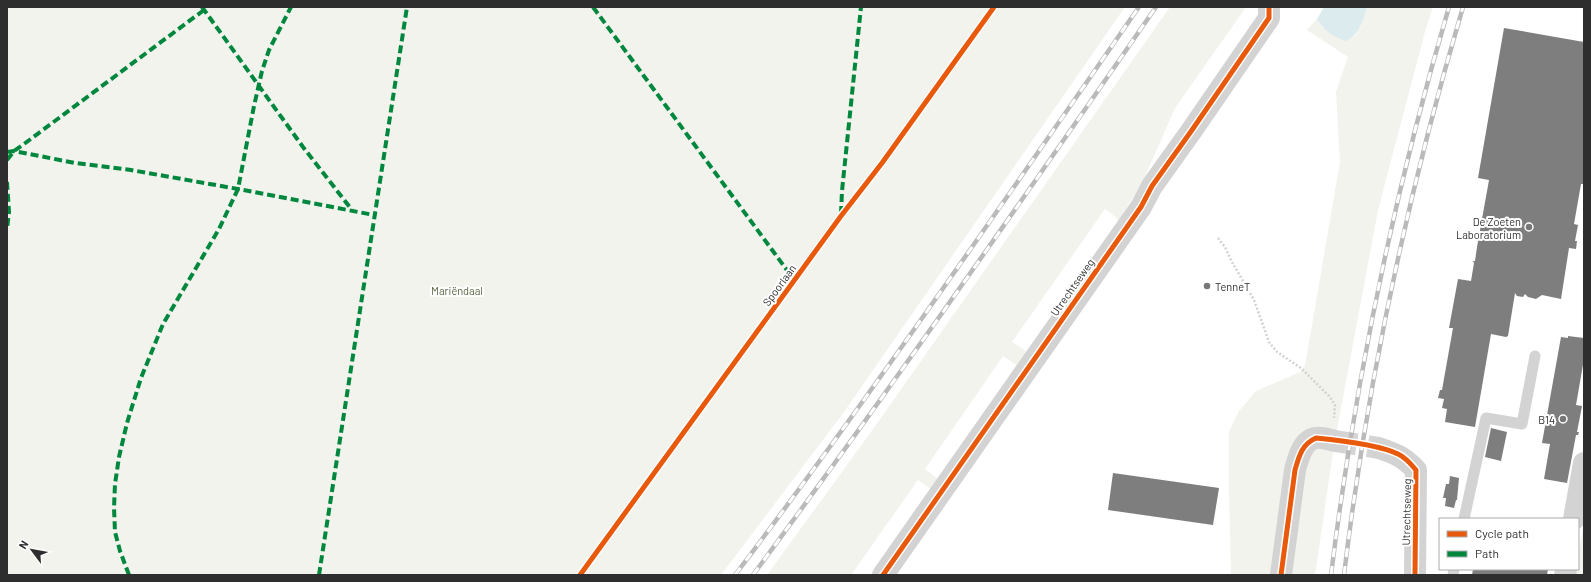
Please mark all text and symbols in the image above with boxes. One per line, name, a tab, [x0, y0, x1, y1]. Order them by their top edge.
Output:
place label: De Zoeten Laboratorium	[1456, 215, 1521, 241]
marker: De Zoeten Laboratorium	[1524, 222, 1534, 232]
street label: Utrechtseweg	[1047, 256, 1097, 318]
street label: Spoorlaan	[760, 262, 798, 308]
place label: TenneT	[1215, 280, 1250, 293]
marker: TenneT	[1202, 281, 1212, 291]
park label: Mariëndaal	[431, 284, 483, 297]
place label: B14	[1538, 413, 1555, 426]
marker: B14	[1558, 414, 1568, 424]
street label: Utrechtseweg	[1399, 478, 1413, 546]
legend	[1439, 518, 1579, 570]
text: Cycle path	[1475, 526, 1529, 540]
north arrow	[12, 530, 52, 570]
text: N	[16, 538, 31, 551]
text: Path	[1475, 546, 1499, 560]

